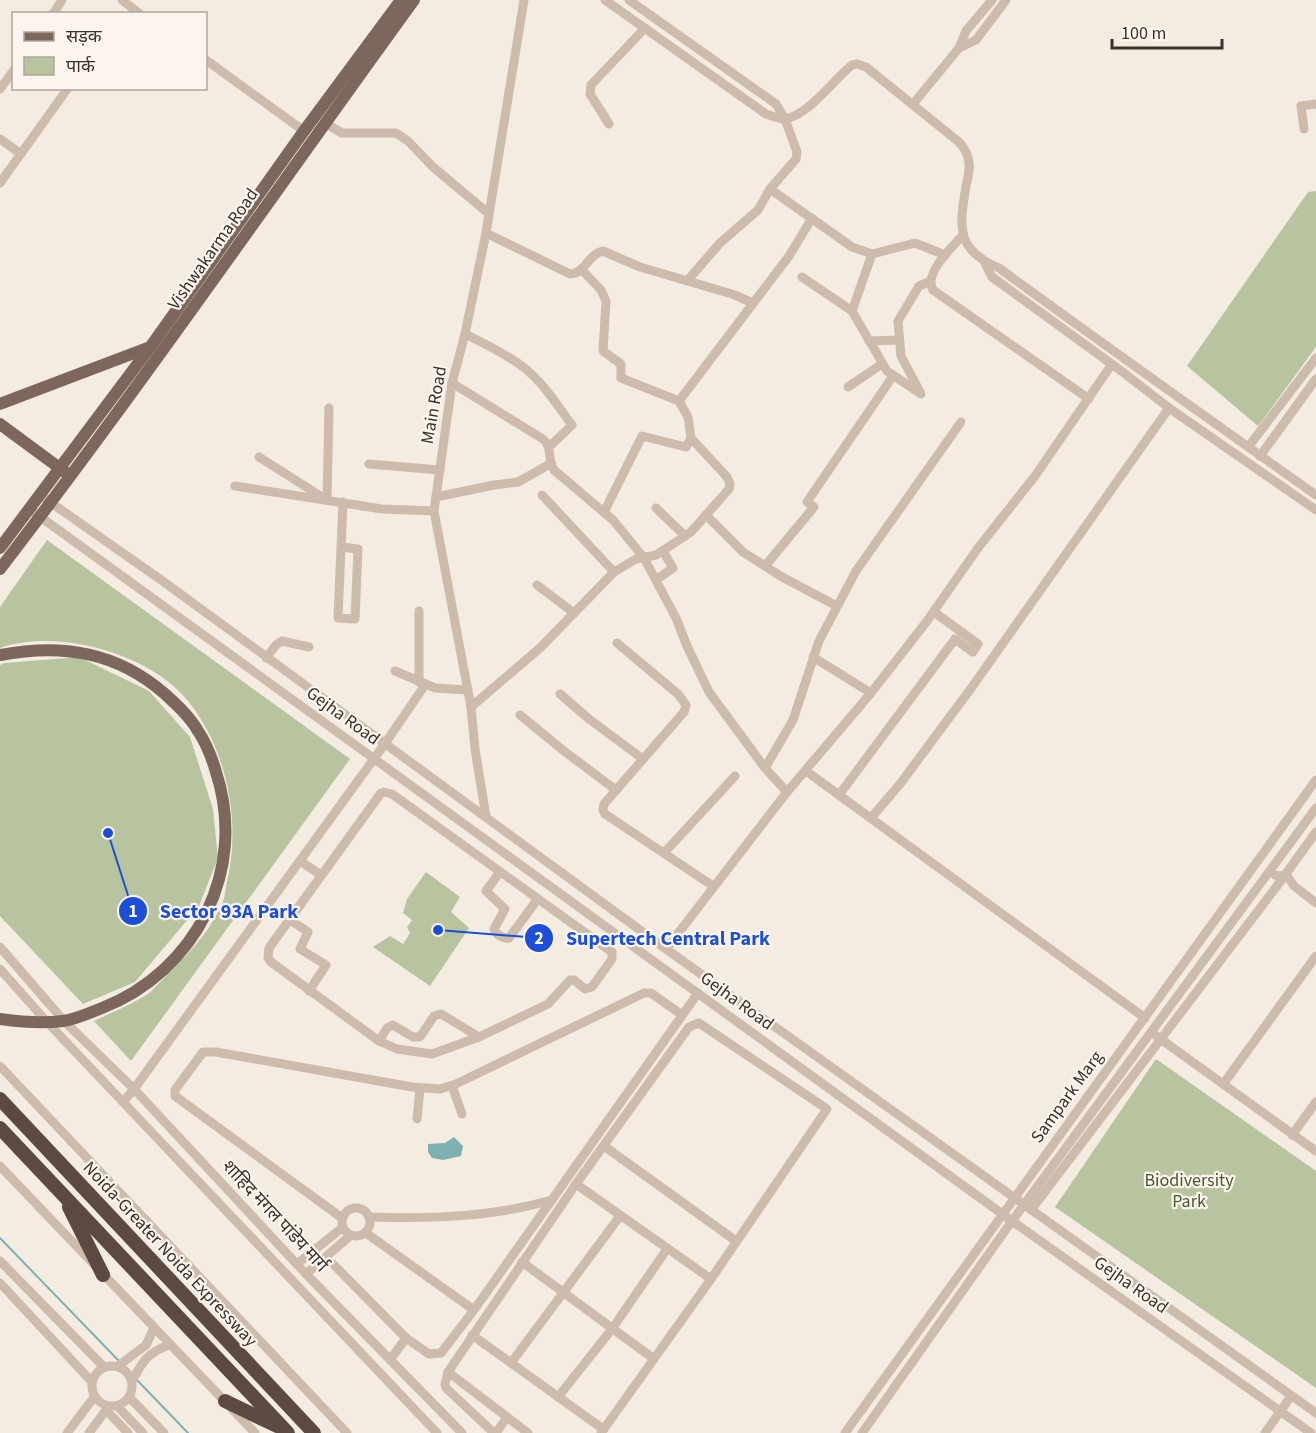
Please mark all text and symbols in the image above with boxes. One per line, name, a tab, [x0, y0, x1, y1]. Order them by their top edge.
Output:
legend	[12, 12, 207, 90]
scale bar	[1112, 12, 1222, 50]
text: 100 m	[1121, 21, 1166, 46]
text: सड़क	[66, 24, 103, 49]
text: पार्क	[66, 54, 96, 79]
street label: Vishwakarma Road	[162, 183, 264, 315]
street label: Main Road	[415, 364, 453, 446]
street label: Gejha Road	[301, 681, 385, 751]
callout: Sector 93A Park	[118, 892, 310, 930]
text: Sector 93A Park	[160, 898, 298, 926]
text: 1	[128, 899, 138, 924]
callout: Supertech Central Park	[524, 919, 782, 957]
text: Supertech Central Park	[566, 925, 770, 953]
text: 2	[534, 926, 544, 951]
street label: Gejha Road	[695, 966, 779, 1036]
street label: Sampark Marg	[1025, 1046, 1109, 1148]
street label: शाहिद मंगल पांडेय मार्ग	[216, 1154, 334, 1278]
street label: Noida-Greater Noida Expressway	[77, 1156, 263, 1353]
park label: Biodiversity Park	[1144, 1168, 1234, 1214]
street label: Gejha Road	[1089, 1250, 1173, 1320]

